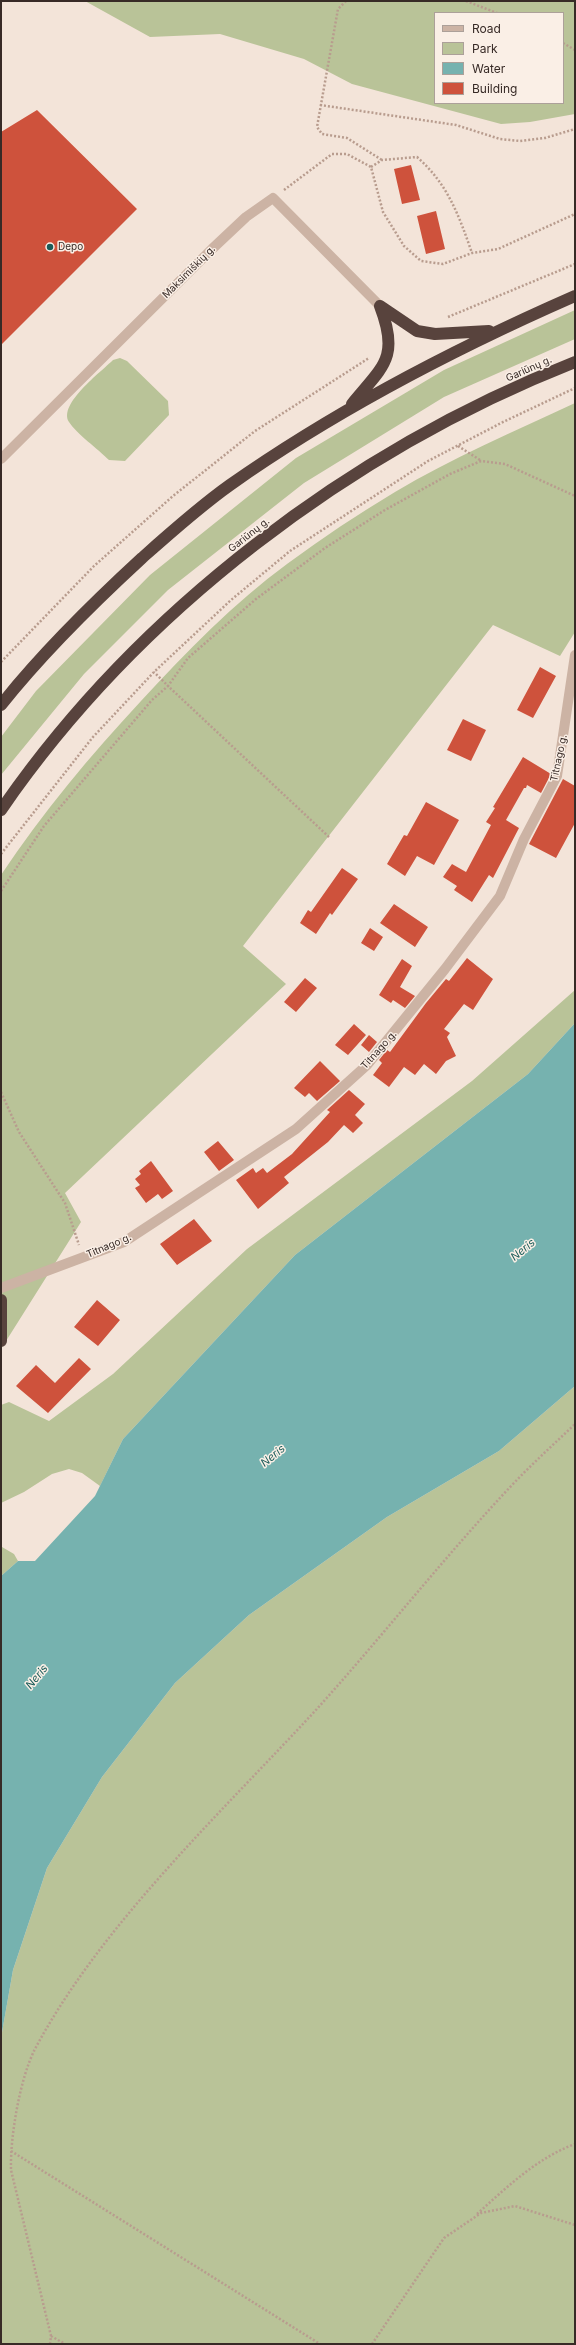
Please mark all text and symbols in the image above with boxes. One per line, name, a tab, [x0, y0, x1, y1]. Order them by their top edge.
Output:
legend	[434, 12, 564, 104]
text: Road	[472, 21, 501, 36]
text: Park	[472, 41, 498, 56]
text: Water	[472, 61, 505, 76]
text: Building	[472, 81, 517, 96]
place label: Depo	[58, 241, 83, 253]
marker: Depo	[45, 242, 55, 252]
street label: Maksimiškių g.	[160, 243, 218, 301]
street label: Gariūnų g.	[504, 354, 554, 384]
street label: Gariūnų g.	[226, 515, 272, 555]
street label: Titnago g.	[548, 733, 570, 783]
street label: Titnago g.	[359, 1028, 399, 1072]
street label: Titnago g.	[85, 1231, 133, 1261]
water label: Neris	[508, 1236, 538, 1264]
water label: Neris	[258, 1442, 288, 1470]
water label: Neris	[23, 1662, 51, 1692]

